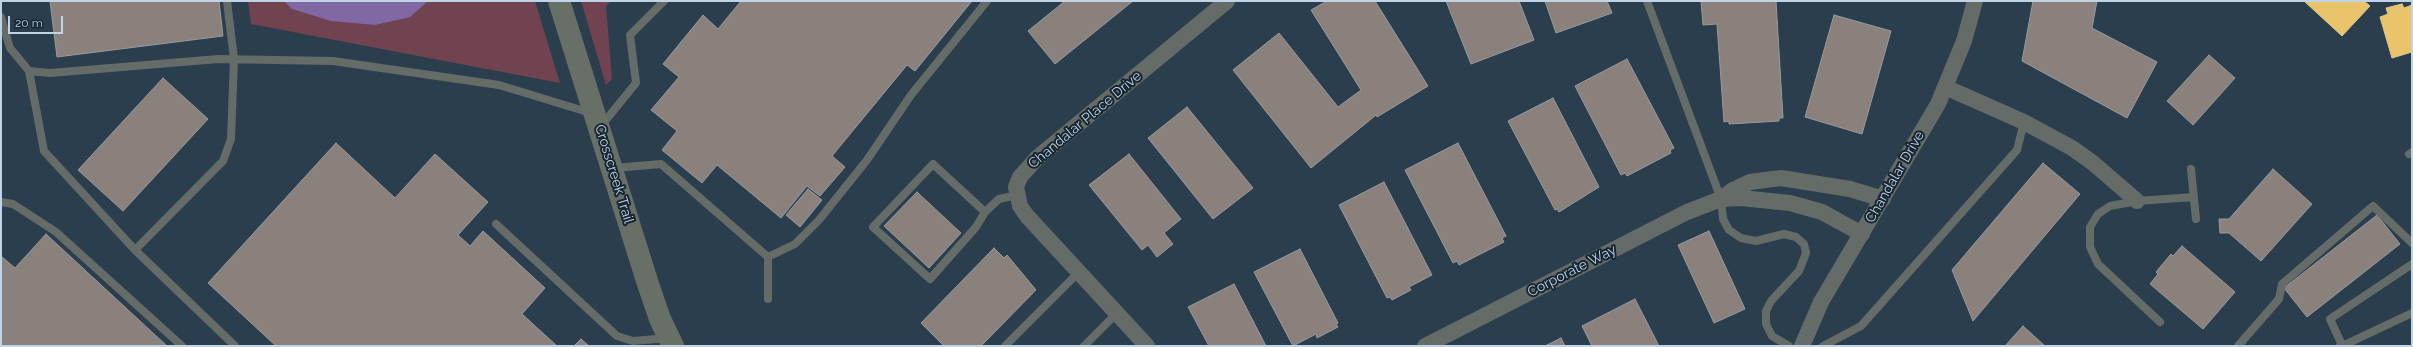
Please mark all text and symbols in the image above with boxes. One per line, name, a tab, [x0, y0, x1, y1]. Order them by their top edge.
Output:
scale bar	[10, 8, 65, 34]
text: 20 m	[15, 16, 43, 30]
street label: Chandalar Place Drive	[1025, 68, 1145, 172]
street label: Crosscreek Trail	[591, 122, 637, 226]
street label: Chandalar Drive	[1862, 128, 1928, 226]
street label: Corporate Way	[1525, 241, 1619, 301]

